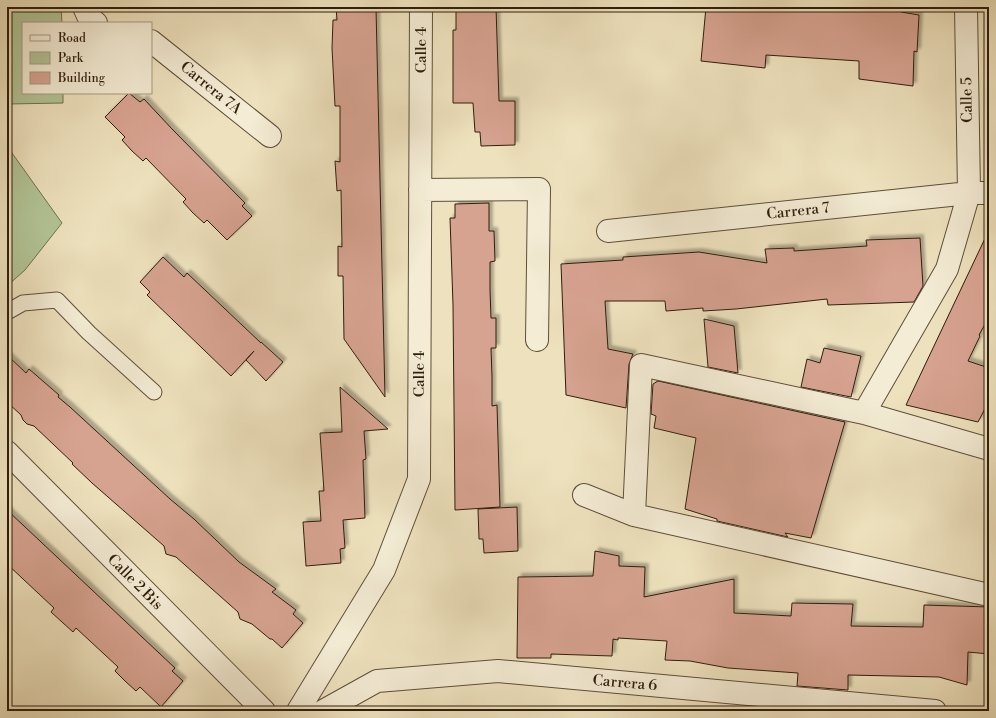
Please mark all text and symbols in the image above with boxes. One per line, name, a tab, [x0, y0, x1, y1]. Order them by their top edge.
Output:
legend	[22, 22, 152, 94]
street label: Calle 4	[412, 27, 431, 73]
text: Road	[58, 31, 86, 46]
text: Park	[58, 51, 84, 66]
street label: Carrera 7A	[176, 57, 246, 119]
text: Building	[57, 71, 106, 86]
street label: Calle 5	[957, 77, 977, 123]
street label: Carrera 7	[766, 198, 831, 224]
street label: Calle 4	[410, 351, 429, 397]
street label: Calle 2 Bis	[103, 550, 167, 614]
street label: Carrera 6	[592, 671, 658, 695]

